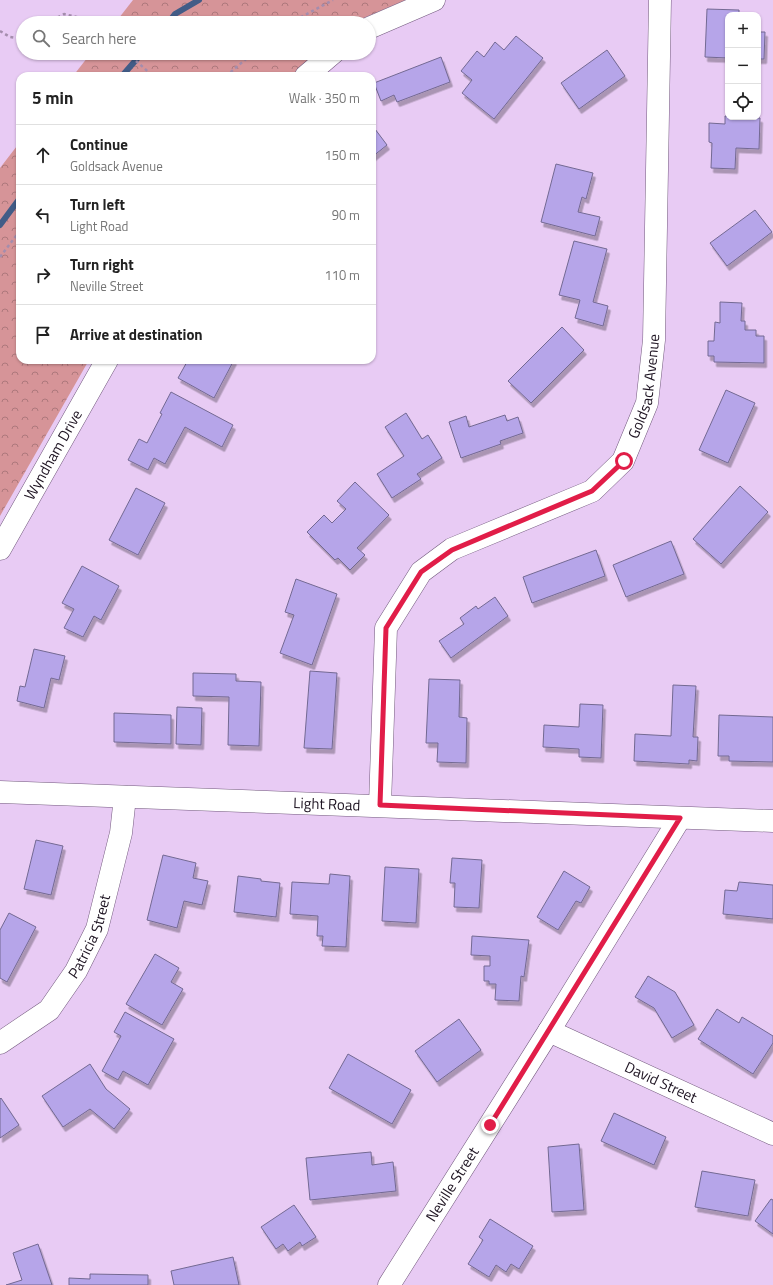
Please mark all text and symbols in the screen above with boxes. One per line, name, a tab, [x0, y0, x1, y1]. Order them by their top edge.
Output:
map controls	[725, 12, 761, 120]
button: +	[725, 12, 761, 48]
search box	[16, 16, 376, 60]
icon: search	[30, 27, 52, 49]
text: Search here	[62, 27, 136, 50]
button: −	[725, 48, 761, 84]
button: locate	[725, 84, 761, 120]
text: 5 min	[32, 85, 73, 111]
text: Walk · 350 m	[289, 88, 360, 108]
text: Continue	[70, 133, 128, 156]
icon: ahead	[32, 144, 54, 166]
text: 150 m	[324, 145, 360, 165]
text: Goldsack Avenue	[70, 156, 163, 176]
text: Turn left	[70, 193, 125, 216]
icon: left	[32, 204, 54, 226]
text: 90 m	[332, 205, 360, 225]
text: Light Road	[70, 216, 128, 236]
text: Turn right	[70, 253, 134, 276]
icon: right	[32, 264, 54, 286]
text: 110 m	[324, 265, 360, 285]
text: Neville Street	[70, 276, 143, 296]
text: Arrive at destination	[70, 323, 203, 346]
icon: arrive	[32, 324, 54, 346]
street label: Goldsack Avenue	[621, 334, 665, 442]
street label: Wyndham Drive	[18, 405, 88, 504]
route start	[615, 452, 633, 470]
street label: Light Road	[293, 791, 361, 817]
street label: Patricia Street	[62, 891, 116, 983]
street label: David Street	[621, 1055, 702, 1109]
route end	[481, 1116, 499, 1134]
street label: Neville Street	[420, 1142, 485, 1226]

